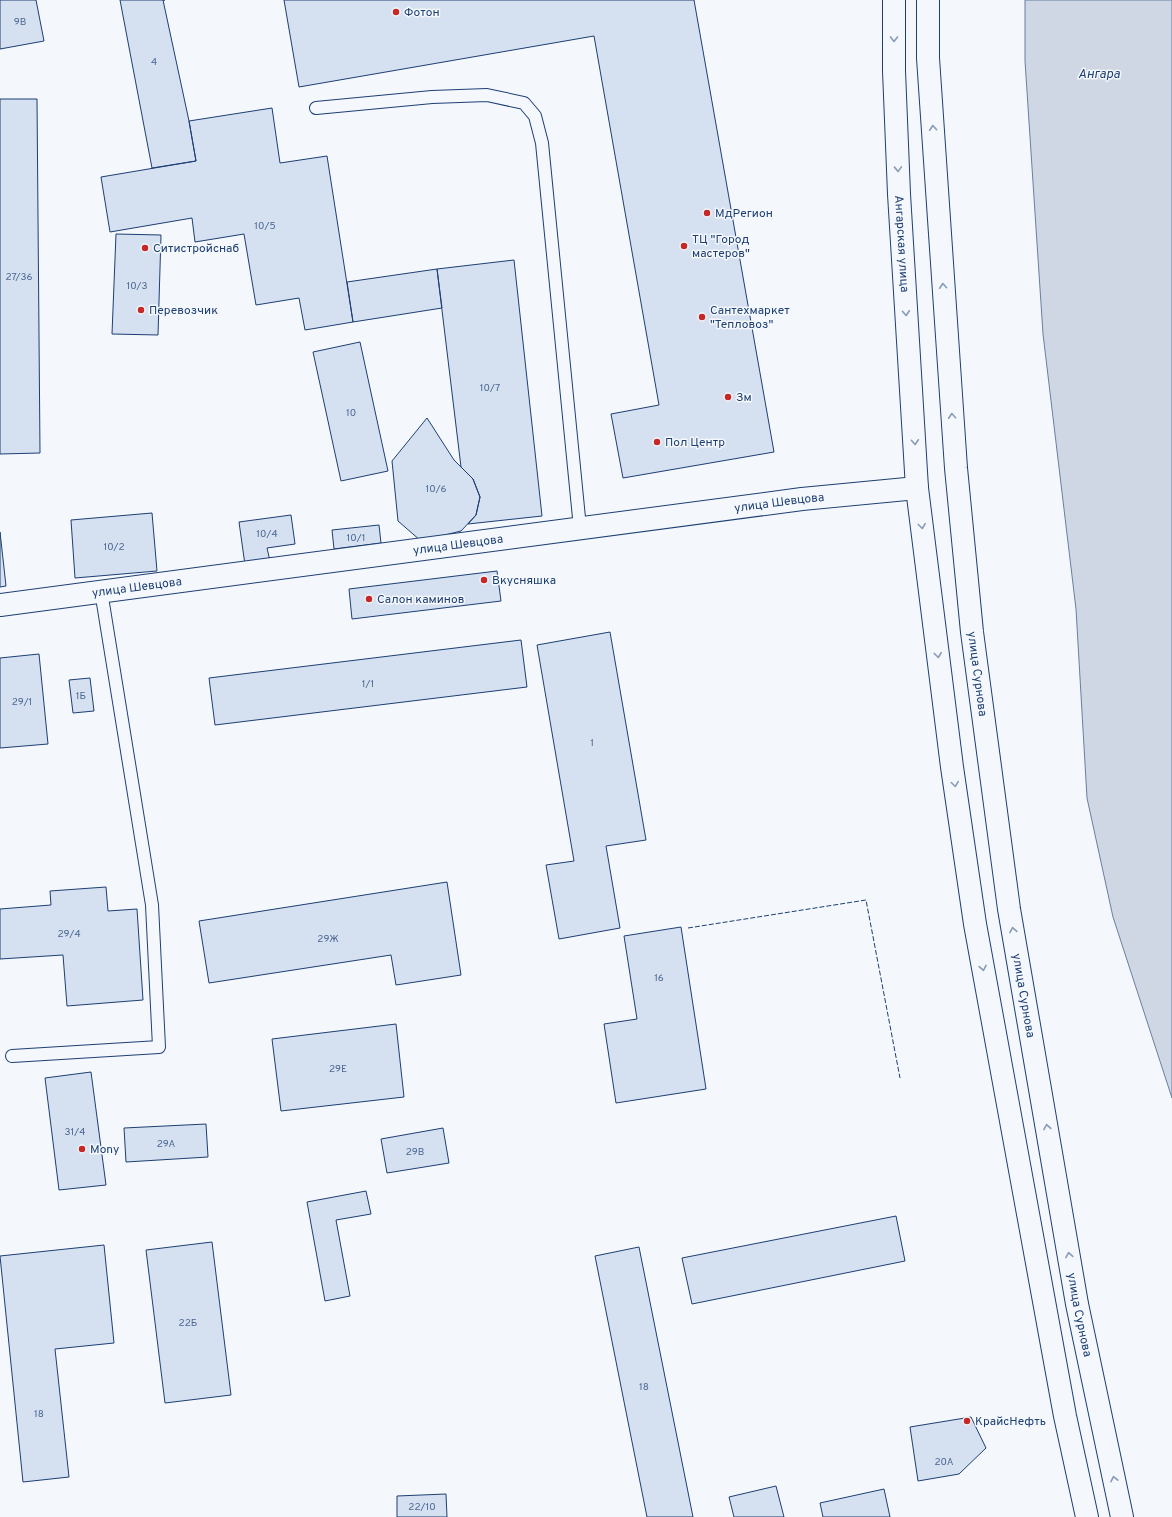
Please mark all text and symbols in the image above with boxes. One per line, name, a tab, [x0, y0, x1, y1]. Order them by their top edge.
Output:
place label: Фотон	[404, 5, 440, 21]
marker: Фотон	[391, 7, 401, 17]
house number: 9В	[14, 16, 26, 29]
one-way arrow	[890, 36, 898, 42]
house number: 4	[151, 56, 157, 69]
water label: Ангара	[1078, 67, 1120, 83]
one-way arrow	[929, 125, 937, 131]
one-way arrow	[893, 166, 902, 172]
street label: Ангарская улица	[890, 195, 912, 293]
place label: МдРегион	[715, 206, 773, 222]
marker: МдРегион	[702, 208, 712, 218]
house number: 10/5	[254, 220, 276, 233]
place label: ТЦ "Город мастеров"	[692, 232, 750, 262]
place label: Ситистройснаб	[153, 241, 240, 257]
marker: ТЦ "Город мастеров"	[679, 241, 689, 251]
marker: Ситистройснаб	[140, 243, 150, 253]
house number: 27/36	[5, 271, 33, 284]
house number: 10/3	[126, 280, 148, 293]
one-way arrow	[939, 283, 948, 289]
place label: Перевозчик	[149, 303, 218, 319]
place label: Сантехмаркет "Тепловоз"	[710, 303, 790, 333]
marker: Перевозчик	[136, 305, 146, 315]
one-way arrow	[902, 310, 911, 316]
marker: Сантехмаркет "Тепловоз"	[697, 312, 707, 322]
house number: 10/7	[480, 382, 500, 395]
place label: Зм	[736, 390, 752, 406]
marker: Зм	[723, 392, 733, 402]
house number: 10	[346, 407, 356, 420]
one-way arrow	[948, 413, 957, 419]
place label: Пол Центр	[665, 435, 725, 451]
marker: Пол Центр	[652, 437, 662, 447]
one-way arrow	[910, 439, 919, 445]
house number: 10/6	[425, 483, 447, 496]
street label: улица Шевцова	[733, 490, 825, 517]
one-way arrow	[917, 523, 926, 529]
house number: 10/4	[256, 528, 278, 541]
house number: 10/1	[347, 532, 365, 545]
street label: улица Шевцова	[412, 532, 504, 559]
house number: 10/2	[103, 541, 125, 554]
place label: Вкусняшка	[492, 573, 556, 589]
street label: улица Шевцова	[91, 574, 183, 602]
marker: Вкусняшка	[479, 575, 489, 585]
place label: Салон каминов	[377, 592, 464, 608]
marker: Салон каминов	[364, 594, 374, 604]
street label: улица Сурнова	[963, 631, 990, 717]
one-way arrow	[933, 652, 942, 658]
house number: 1/1	[362, 678, 374, 691]
house number: 1Б	[76, 690, 86, 703]
house number: 29/1	[12, 696, 32, 709]
house number: 1	[590, 737, 594, 750]
one-way arrow	[950, 781, 959, 787]
one-way arrow	[1009, 927, 1018, 933]
house number: 29/4	[57, 928, 81, 941]
house number: 29Ж	[317, 933, 339, 946]
street label: улица Сурнова	[1008, 952, 1038, 1039]
one-way arrow	[978, 965, 987, 971]
house number: 16	[654, 972, 664, 985]
house number: 29Е	[329, 1063, 347, 1076]
one-way arrow	[1043, 1124, 1052, 1130]
house number: 31/4	[65, 1126, 85, 1139]
house number: 29А	[157, 1138, 175, 1151]
place label: Mony	[90, 1142, 119, 1158]
marker: Mony	[77, 1144, 87, 1154]
house number: 29В	[406, 1146, 424, 1159]
one-way arrow	[1065, 1252, 1074, 1258]
street label: улица Сурнова	[1063, 1272, 1095, 1358]
house number: 22Б	[179, 1317, 197, 1330]
house number: 18	[639, 1381, 649, 1394]
house number: 18	[34, 1408, 44, 1421]
place label: КрайсНефть	[975, 1414, 1046, 1430]
marker: КрайсНефть	[962, 1416, 972, 1426]
house number: 20А	[934, 1456, 954, 1469]
one-way arrow	[1110, 1476, 1118, 1482]
house number: 22/10	[408, 1501, 436, 1514]

